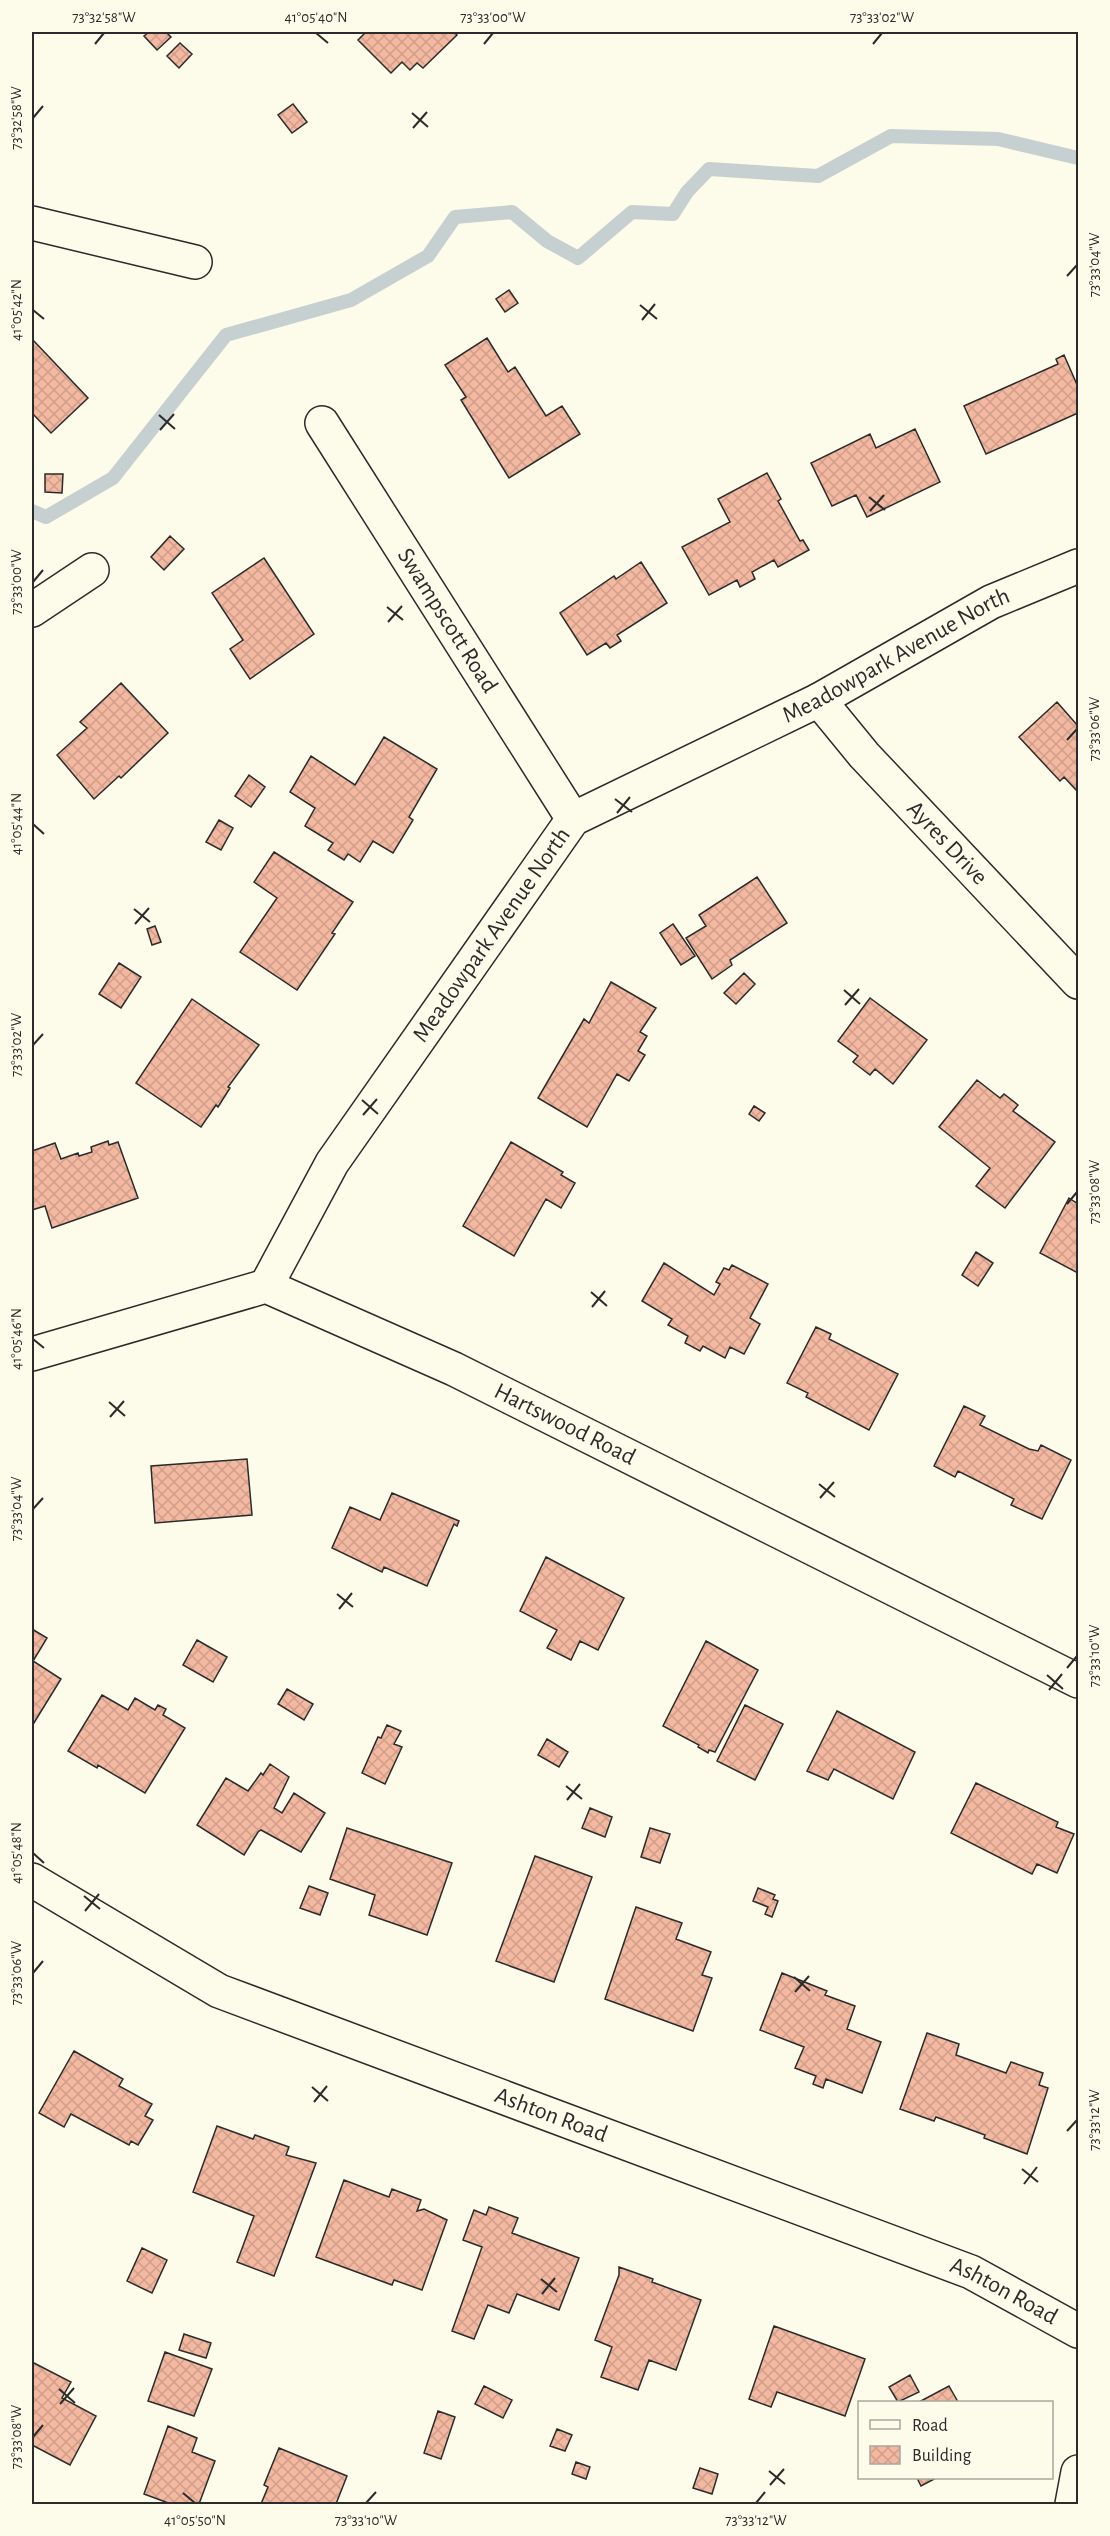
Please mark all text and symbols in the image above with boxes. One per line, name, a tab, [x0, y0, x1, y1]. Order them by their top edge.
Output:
text: 73°32'58"W	[72, 10, 136, 25]
text: 41°05'40"N	[284, 10, 348, 25]
text: 73°33'00"W	[460, 10, 526, 25]
text: 73°33'02"W	[850, 10, 915, 25]
text: 73°32'58"W	[9, 86, 24, 150]
text: 73°33'04"W	[1087, 232, 1102, 297]
text: 41°05'42"N	[9, 279, 24, 341]
street label: Swampscott Road	[393, 544, 502, 697]
text: 73°33'00"W	[9, 549, 24, 615]
street label: Meadowpark Avenue North	[779, 584, 1013, 728]
text: 73°33'06"W	[1087, 696, 1102, 761]
text: 41°05'44"N	[9, 793, 24, 855]
street label: Ayres Drive	[902, 796, 992, 890]
street label: Meadowpark Avenue North	[409, 823, 575, 1047]
text: 73°33'02"W	[9, 1012, 24, 1077]
text: 73°33'08"W	[1087, 1159, 1102, 1224]
text: 41°05'46"N	[9, 1308, 24, 1370]
street label: Hartswood Road	[490, 1379, 639, 1470]
text: 73°33'04"W	[9, 1476, 24, 1541]
text: 73°33'10"W	[1087, 1624, 1102, 1687]
text: 41°05'48"N	[9, 1822, 24, 1884]
text: 73°33'06"W	[9, 1940, 24, 2005]
street label: Ashton Road	[492, 2083, 611, 2147]
text: 73°33'12"W	[1087, 2089, 1102, 2151]
street label: Ashton Road	[947, 2253, 1062, 2329]
legend	[858, 2401, 1053, 2479]
text: 73°33'08"W	[9, 2404, 24, 2469]
text: Road	[912, 2417, 948, 2435]
text: Building	[912, 2447, 972, 2465]
text: 41°05'50"N	[164, 2513, 226, 2528]
text: 73°33'10"W	[335, 2513, 398, 2528]
text: 73°33'12"W	[725, 2513, 787, 2528]

